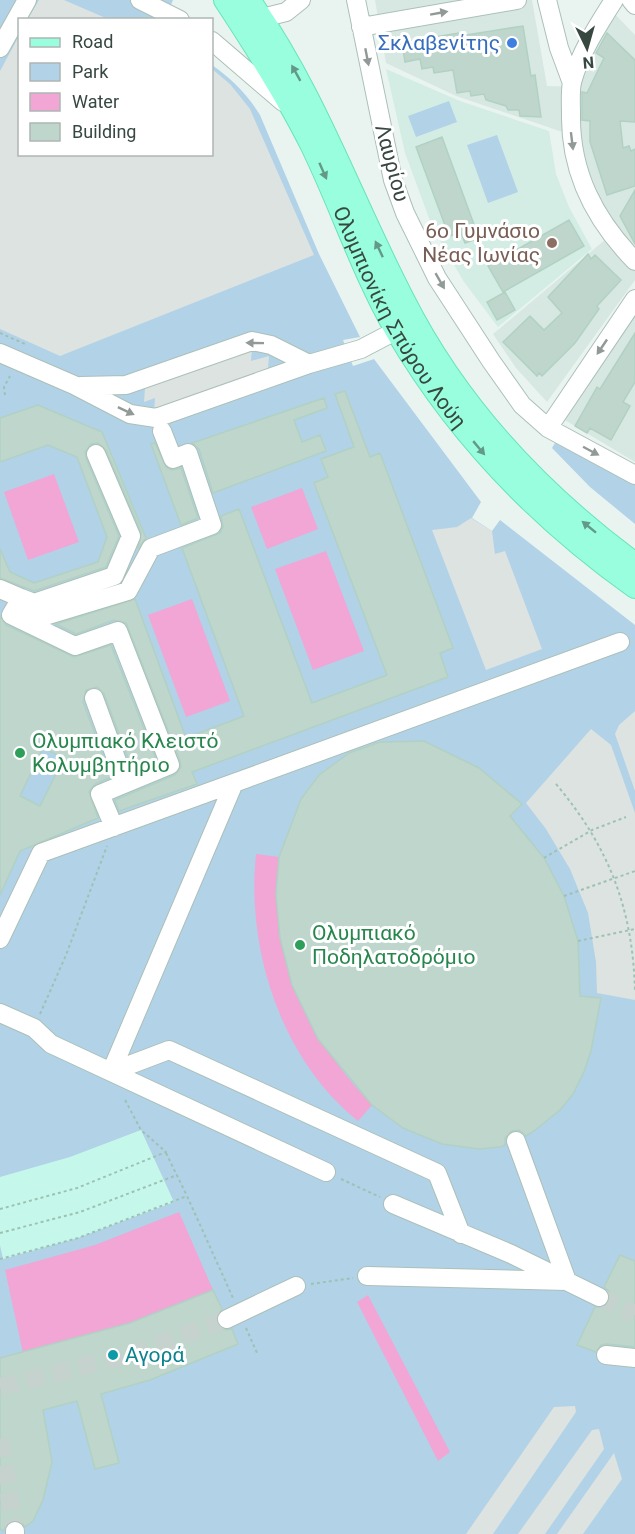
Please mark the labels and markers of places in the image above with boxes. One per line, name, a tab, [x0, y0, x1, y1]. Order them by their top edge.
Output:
place label: Σκλαβενίτης	[378, 31, 500, 55]
marker: Σκλαβενίτης	[505, 36, 519, 50]
place label: 6ο Γυμνάσιο Νέας Ιωνίας	[422, 219, 540, 267]
marker: 6ο Γυμνάσιο Νέας Ιωνίας	[545, 236, 559, 250]
place label: Ολυμπιακό Κλειστό Κολυμβητήριο	[32, 729, 219, 777]
marker: Ολυμπιακό Κλειστό Κολυμβητήριο	[13, 746, 27, 760]
place label: Ολυμπιακό Ποδηλατοδρόμιο	[312, 921, 475, 969]
marker: Ολυμπιακό Ποδηλατοδρόμιο	[293, 938, 307, 952]
place label: Αγορά	[125, 1343, 184, 1367]
marker: Αγορά	[106, 1348, 120, 1362]

